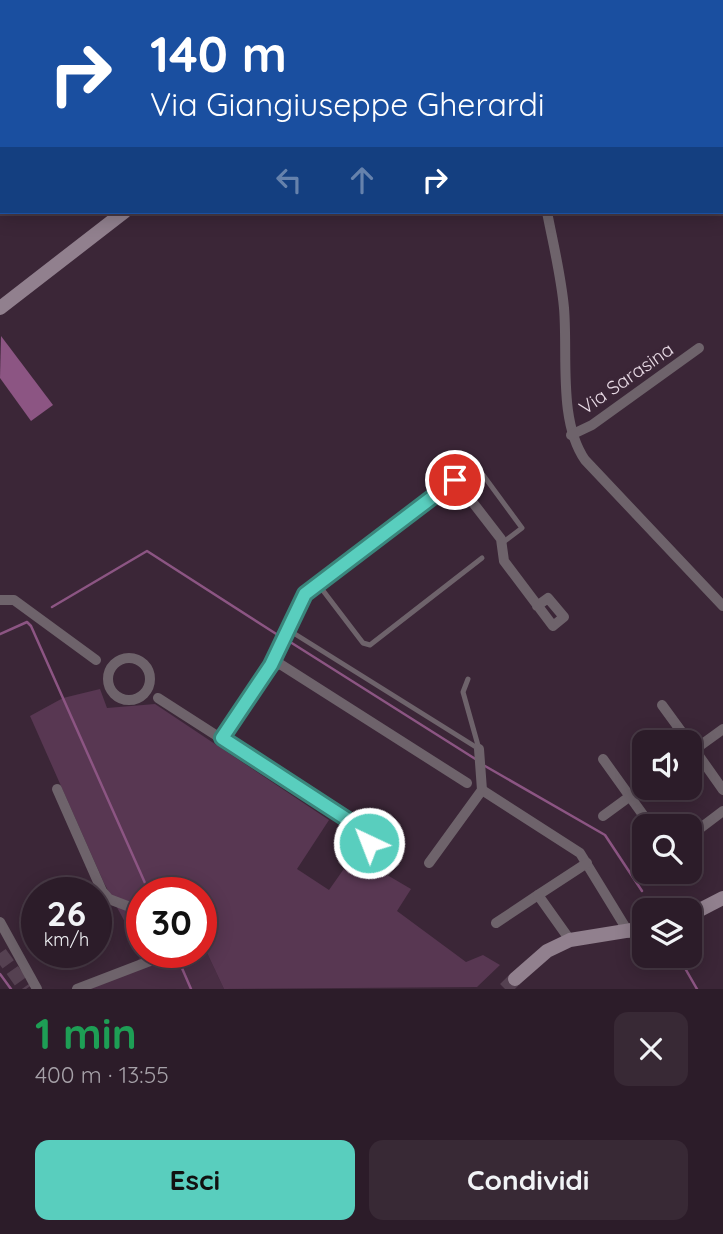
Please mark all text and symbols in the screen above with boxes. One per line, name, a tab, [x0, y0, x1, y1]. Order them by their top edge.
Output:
text: 140 m	[150, 23, 287, 84]
icon: right	[35, 28, 126, 119]
text: Via Giangiuseppe Gherardi	[150, 84, 545, 124]
icon: left	[270, 161, 308, 199]
icon: ahead	[343, 161, 381, 199]
icon: right	[416, 161, 454, 199]
street label: Via Sarasina	[574, 337, 678, 419]
pin	[425, 450, 485, 510]
icon: arrive	[436, 461, 474, 499]
map controls	[632, 730, 702, 968]
button: sound	[632, 730, 702, 800]
position arrow	[332, 806, 406, 880]
button: search	[632, 814, 702, 884]
speed limit sign: 30	[126, 877, 217, 968]
text: 26	[47, 891, 86, 935]
button: layers	[632, 898, 702, 968]
text: km/h	[44, 928, 89, 951]
text: 1 min	[35, 1007, 137, 1060]
button: close	[614, 1012, 688, 1086]
text: 400 m · 13:55	[35, 1060, 169, 1089]
button: Esci	[35, 1140, 355, 1220]
button: Condividi	[369, 1140, 688, 1220]

